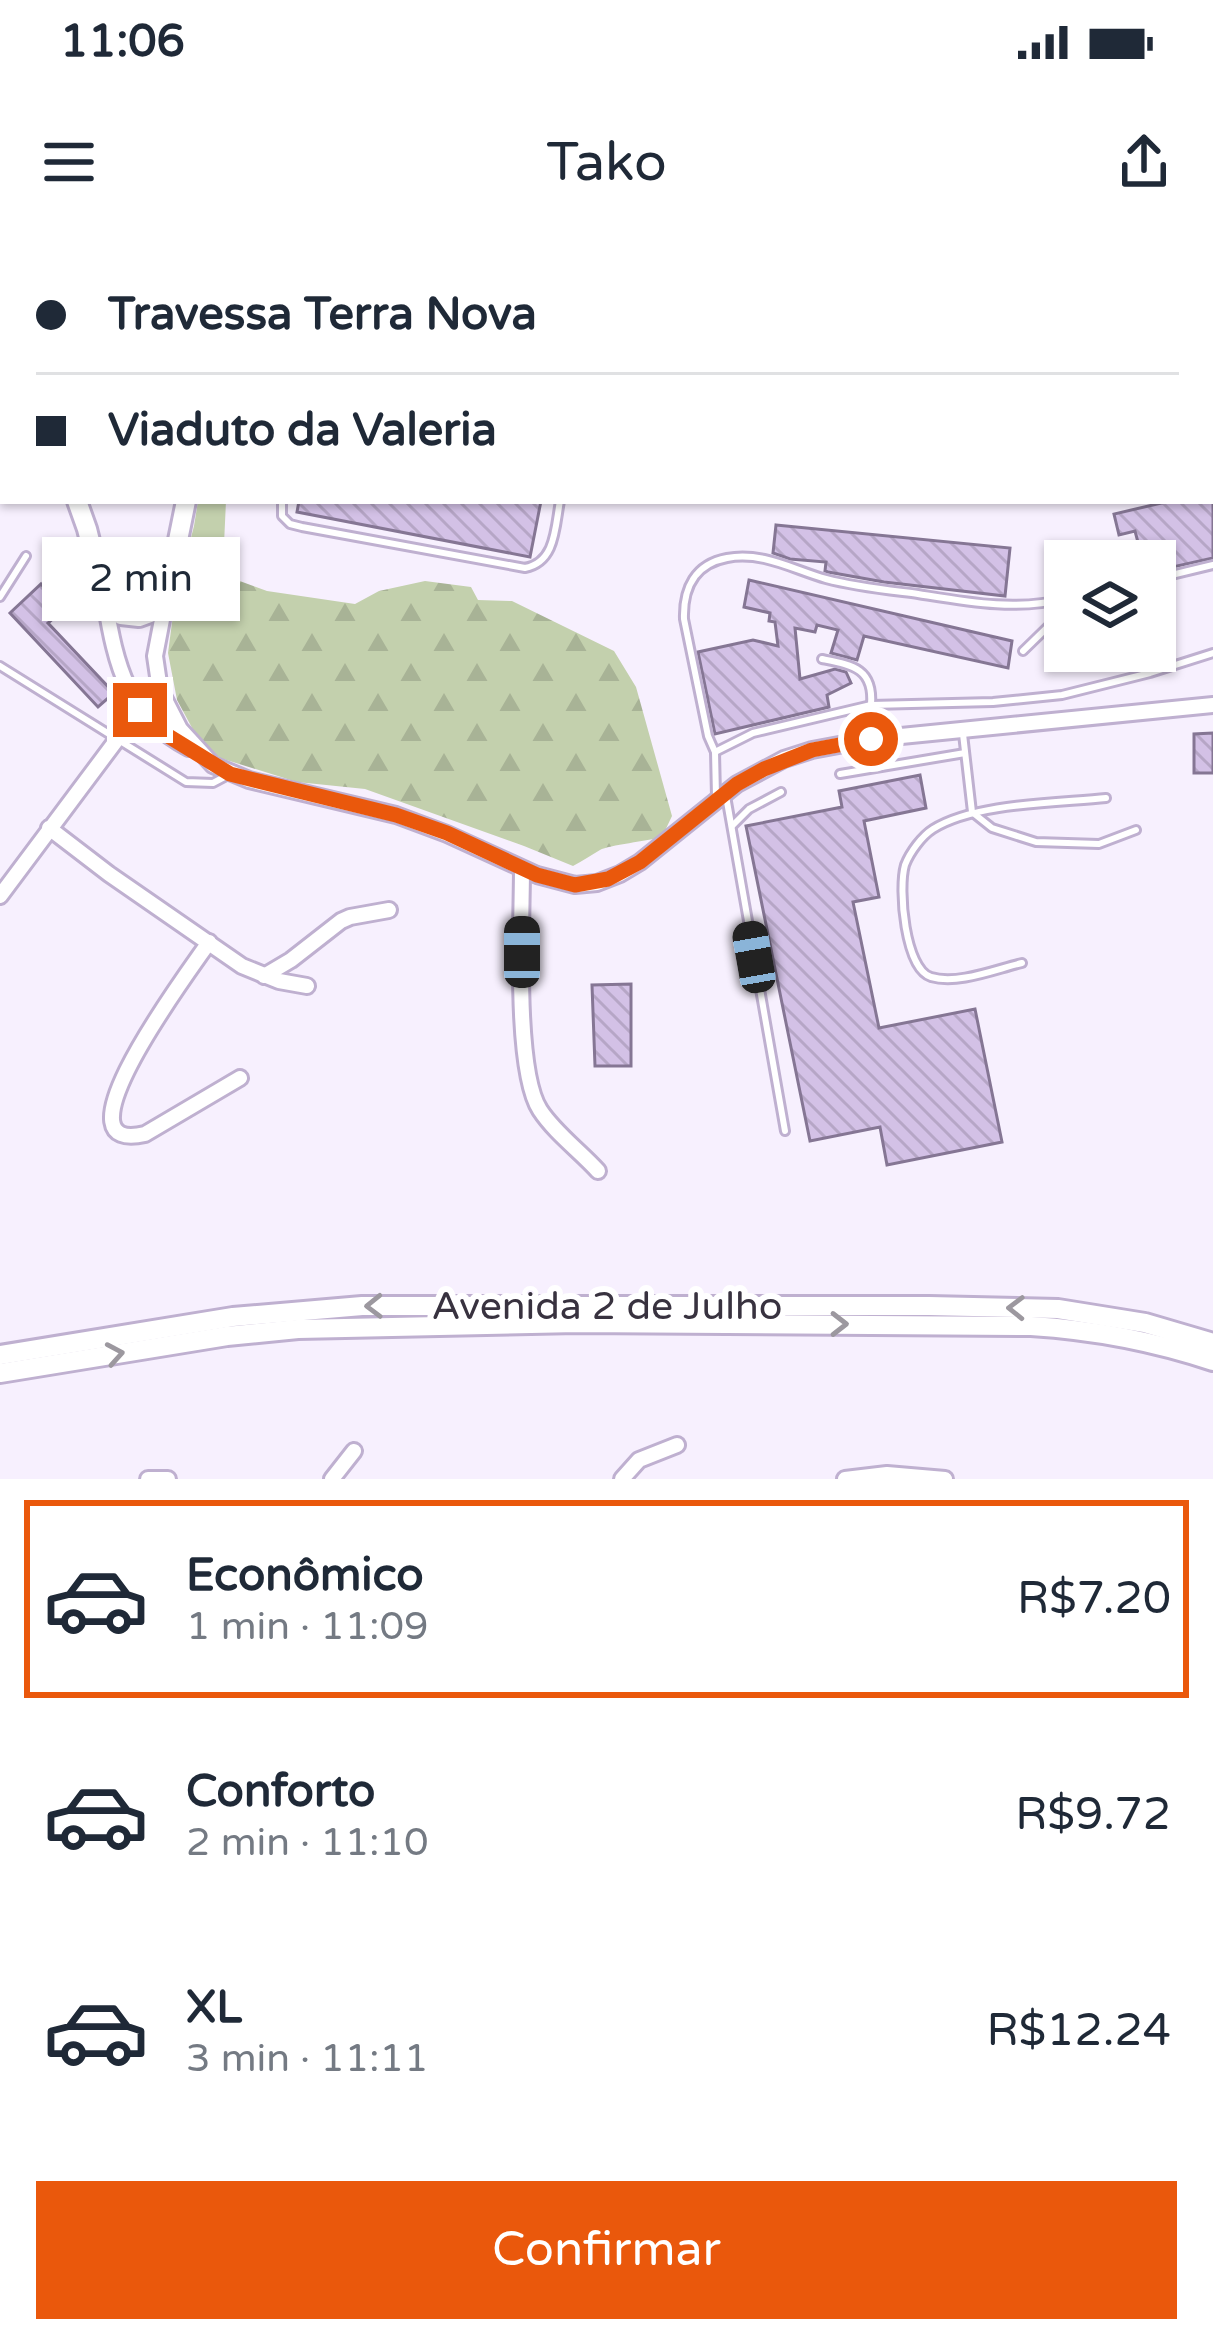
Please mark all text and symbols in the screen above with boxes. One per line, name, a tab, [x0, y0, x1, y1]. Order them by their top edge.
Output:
text: 11:06	[60, 15, 185, 69]
icon: menu	[36, 129, 102, 195]
icon: share	[1111, 129, 1177, 195]
text: Tako	[546, 130, 667, 195]
text: Travessa Terra Nova	[108, 288, 537, 342]
text: Viaduto da Valeria	[108, 404, 497, 458]
callout: 2 min	[41, 536, 239, 620]
map controls	[1044, 540, 1176, 672]
button: layers	[1044, 540, 1176, 672]
text: 2 min	[89, 555, 193, 602]
route end	[113, 683, 167, 737]
route start	[844, 712, 898, 766]
car	[504, 916, 540, 988]
car	[730, 918, 778, 996]
street label: Avenida 2 de Julho	[432, 1283, 782, 1330]
one-way arrow	[364, 1293, 382, 1319]
one-way arrow	[1006, 1295, 1025, 1321]
one-way arrow	[831, 1311, 849, 1337]
one-way arrow	[105, 1342, 125, 1367]
icon: car	[42, 1545, 150, 1653]
text: Econômico	[186, 1549, 424, 1603]
text: R$7.20	[1017, 1572, 1171, 1626]
text: 1 min · 11:09	[186, 1603, 428, 1650]
icon: car	[42, 1761, 150, 1869]
text: Conforto	[186, 1765, 375, 1819]
text: R$9.72	[1015, 1788, 1171, 1842]
text: 2 min · 11:10	[186, 1819, 428, 1866]
icon: car	[42, 1977, 150, 2085]
text: XL	[186, 1981, 242, 2035]
text: R$12.24	[986, 2004, 1171, 2058]
text: 3 min · 11:11	[186, 2035, 428, 2082]
button: Confirmar	[36, 2181, 1177, 2319]

